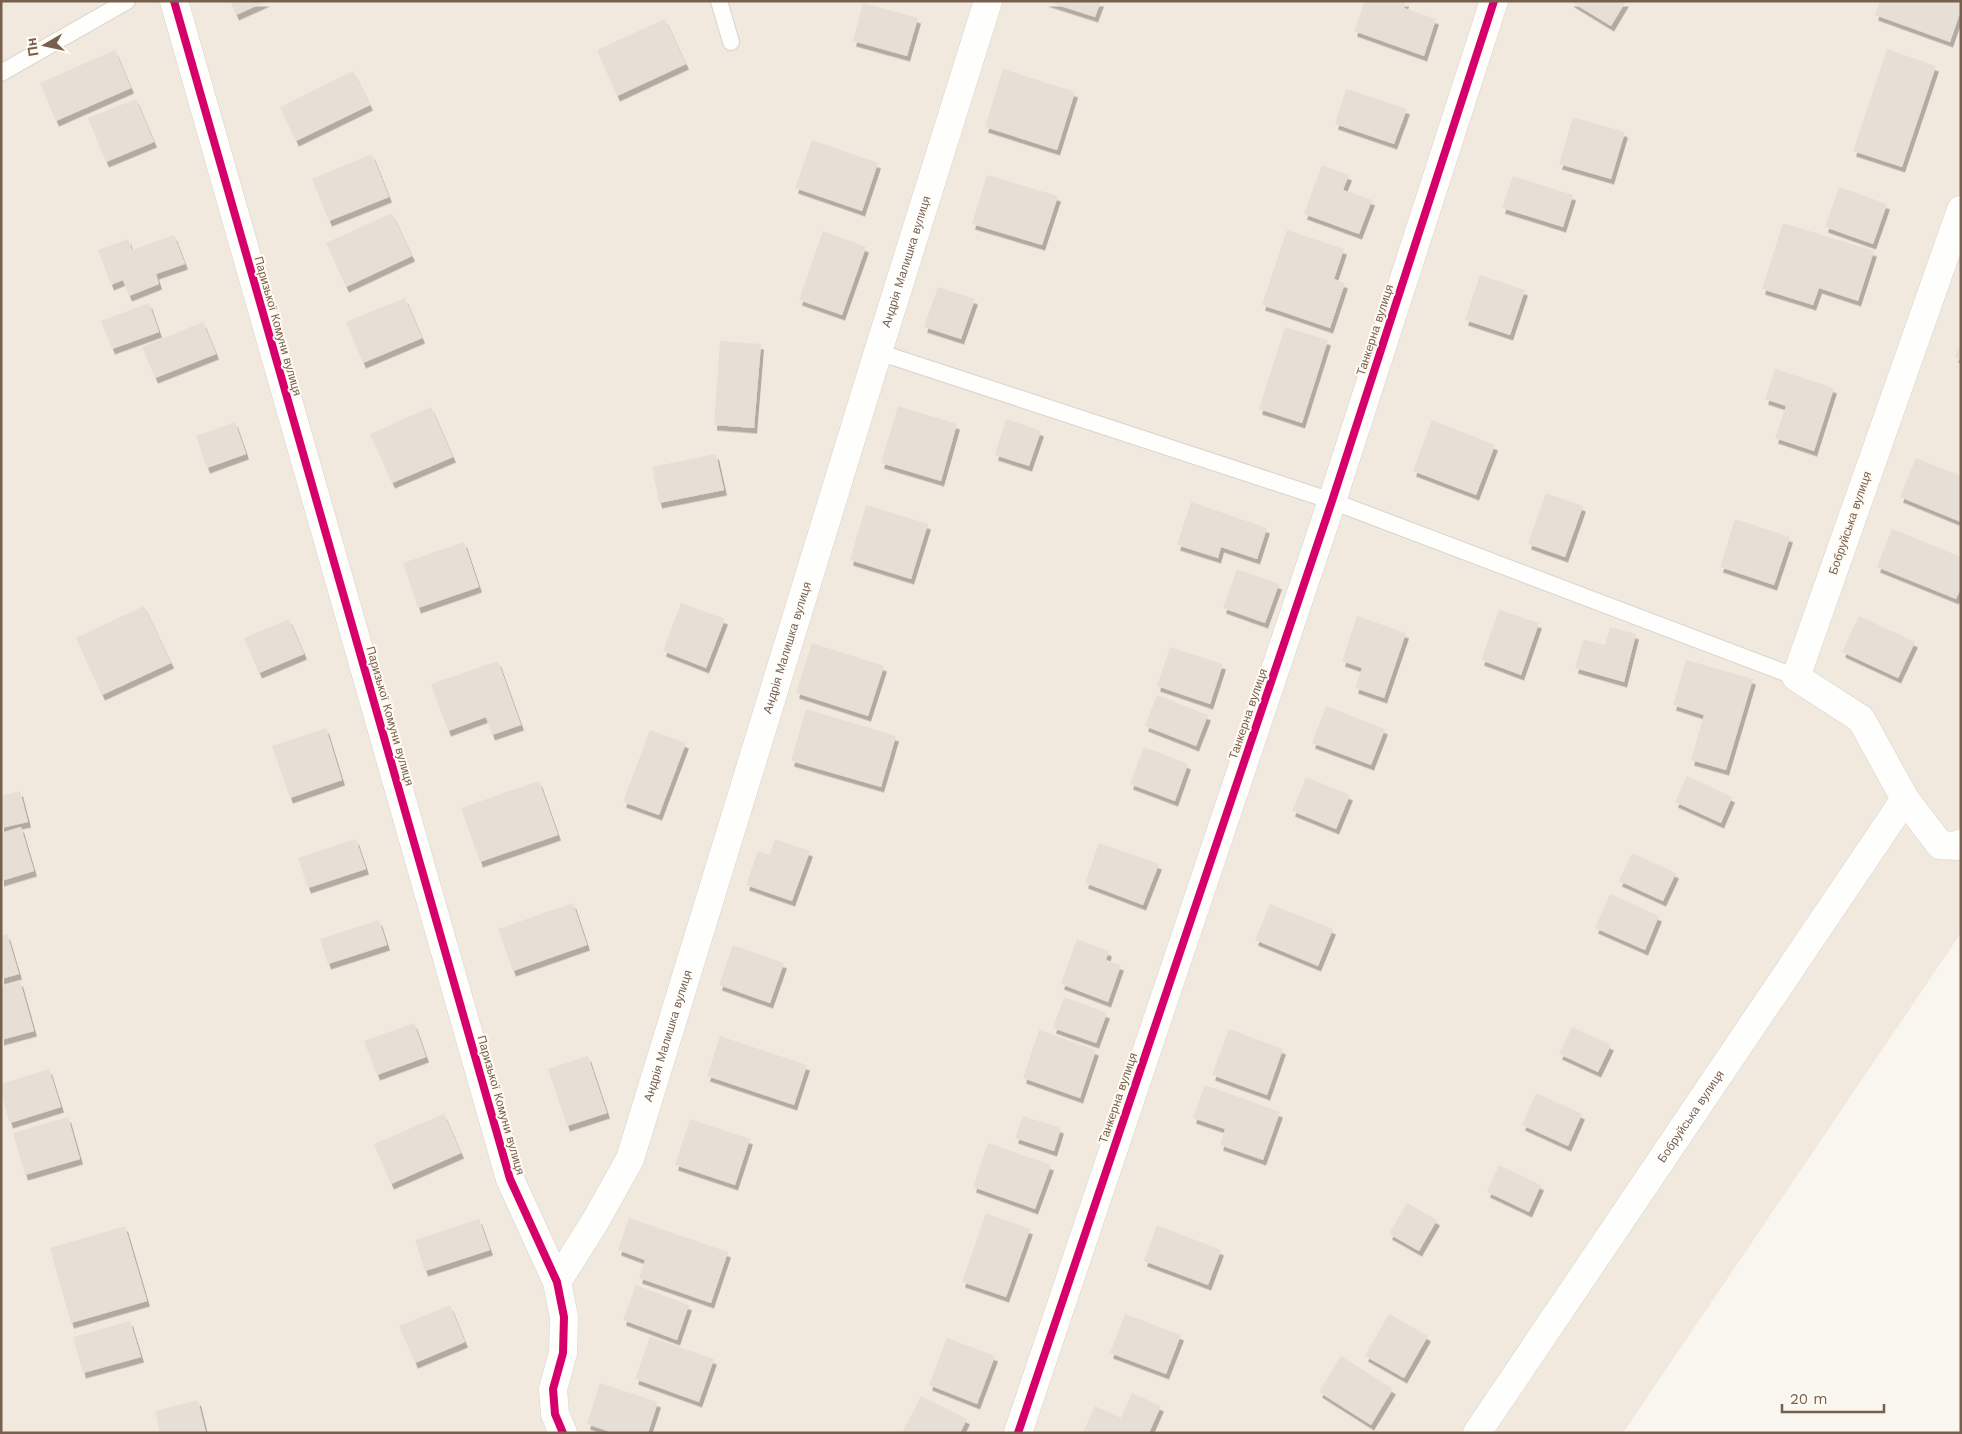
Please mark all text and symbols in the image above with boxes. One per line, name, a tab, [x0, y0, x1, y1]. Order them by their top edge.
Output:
north arrow	[20, 20, 70, 70]
text: Пн	[23, 37, 42, 57]
street label: Андрія Малишка вулиця	[879, 194, 933, 329]
street label: Паризької Комуни вулиця	[251, 255, 305, 397]
street label: Танкерна вулиця	[1354, 283, 1396, 377]
street label: Бобруйська вулиця	[1826, 470, 1874, 576]
street label: Андрія Малишка вулиця	[760, 580, 814, 715]
street label: Паризької Комуни вулиця	[363, 645, 417, 787]
street label: Танкерна вулиця	[1226, 667, 1270, 761]
street label: Андрія Малишка вулиця	[641, 968, 695, 1103]
street label: Паризької Комуни вулиця	[474, 1034, 528, 1176]
street label: Танкерна вулиця	[1096, 1051, 1140, 1145]
street label: Бобруйська вулиця	[1655, 1068, 1727, 1165]
scale bar	[1782, 1382, 1884, 1414]
text: 20 m	[1790, 1390, 1828, 1408]

